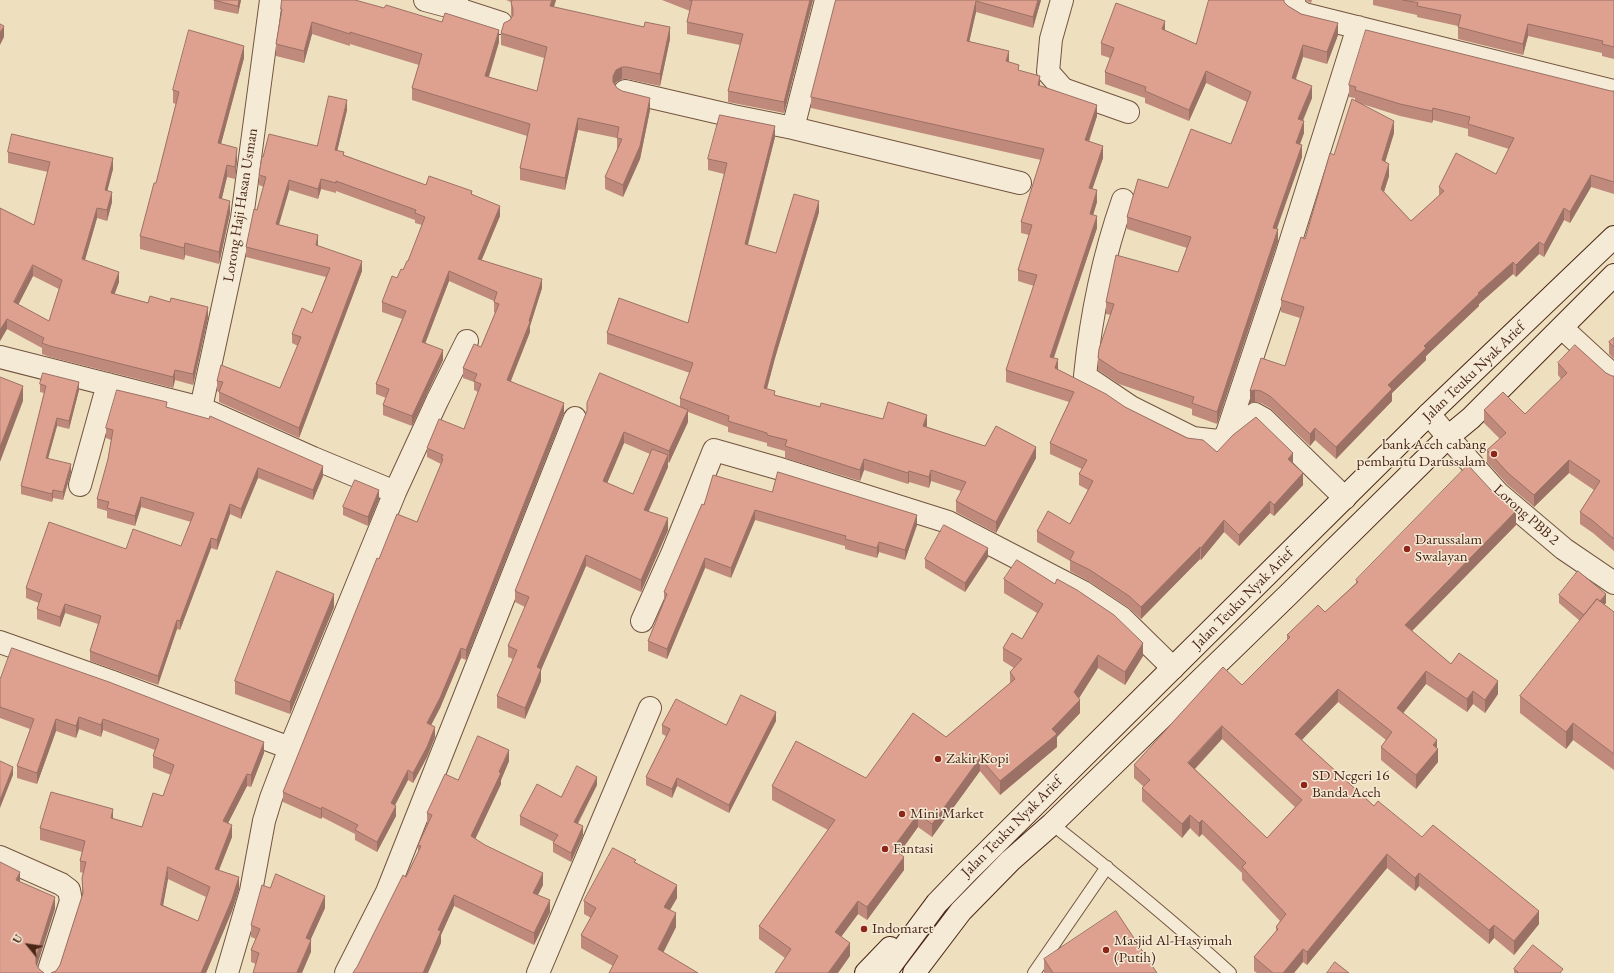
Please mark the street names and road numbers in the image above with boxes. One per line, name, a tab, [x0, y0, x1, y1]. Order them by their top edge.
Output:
street label: Lorong Haji Hasan Usman	[220, 127, 262, 283]
street label: Jalan Teuku Nyak Arief	[1419, 318, 1529, 426]
street label: Lorong PBB 2	[1489, 481, 1563, 549]
street label: Jalan Teuku Nyak Arief	[1189, 545, 1297, 653]
street label: Jalan Teuku Nyak Arief	[958, 773, 1066, 881]

